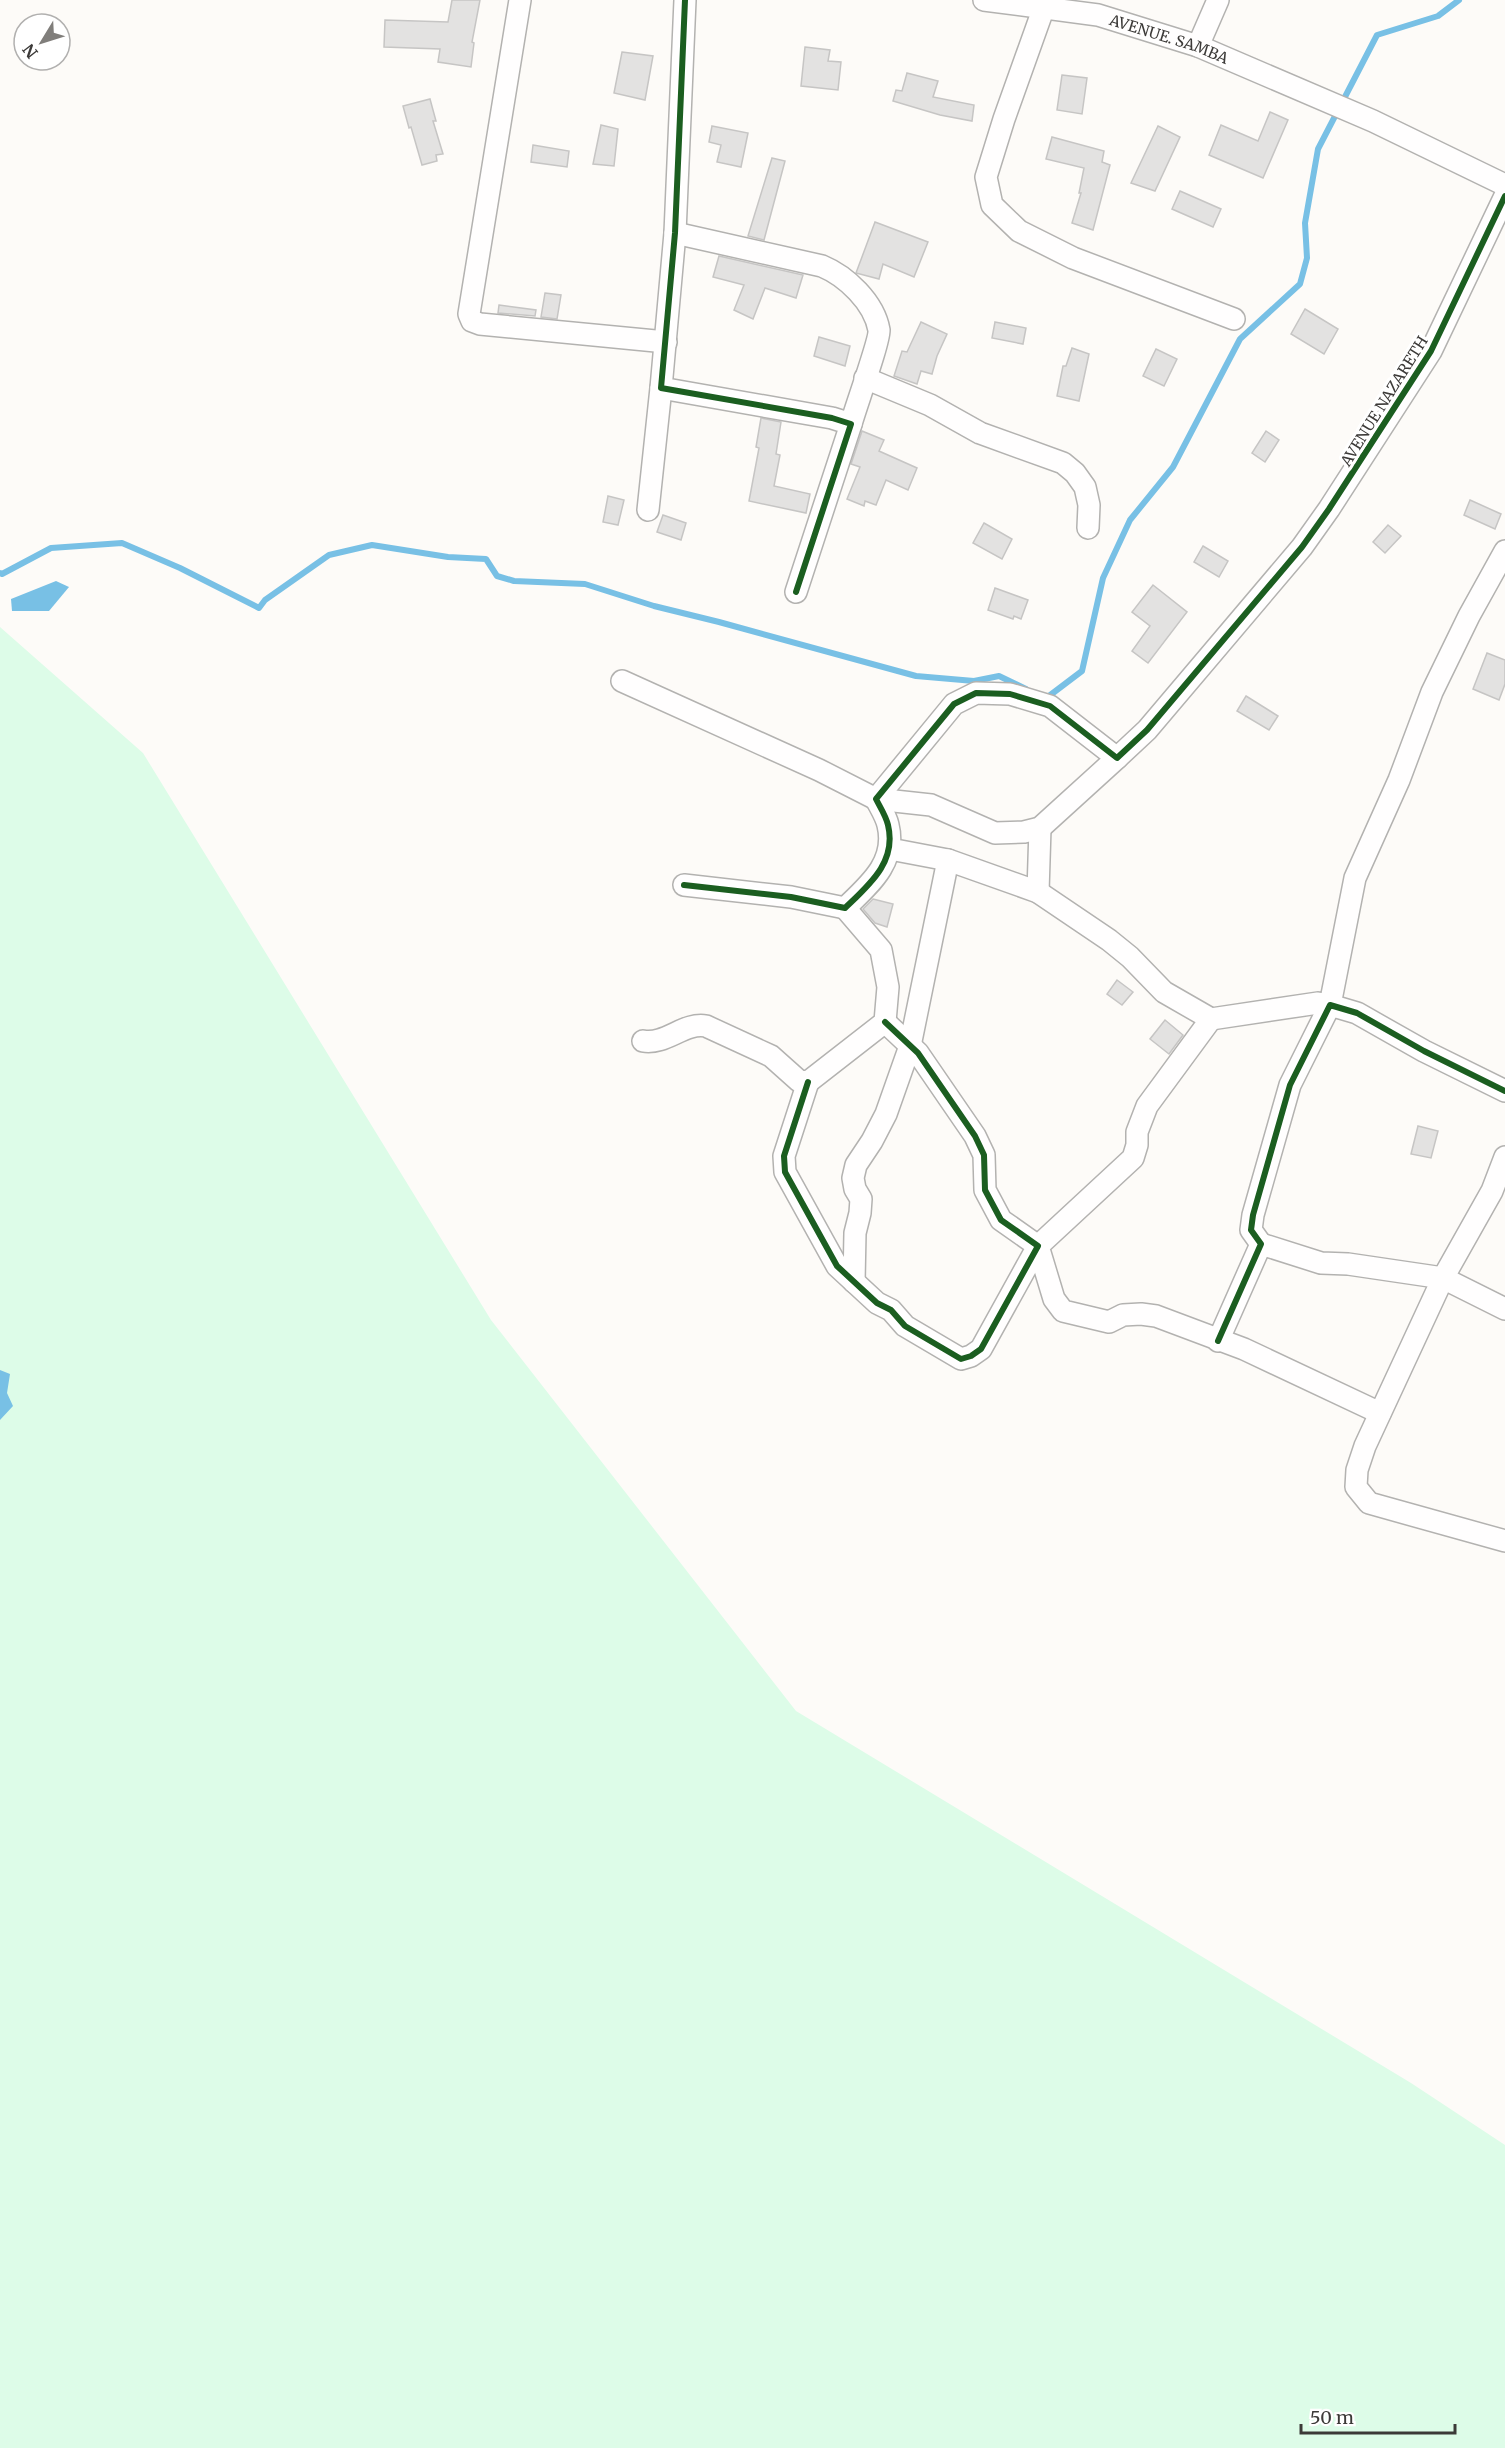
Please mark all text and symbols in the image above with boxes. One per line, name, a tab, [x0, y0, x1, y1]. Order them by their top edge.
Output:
street label: AVENUE. SAMBA	[1107, 9, 1232, 68]
north arrow	[12, 12, 72, 72]
text: N	[18, 40, 42, 62]
street label: AVENUE NAZARETH	[1336, 332, 1432, 470]
scale bar	[1301, 2397, 1456, 2435]
text: 50 m	[1310, 2406, 1354, 2429]

